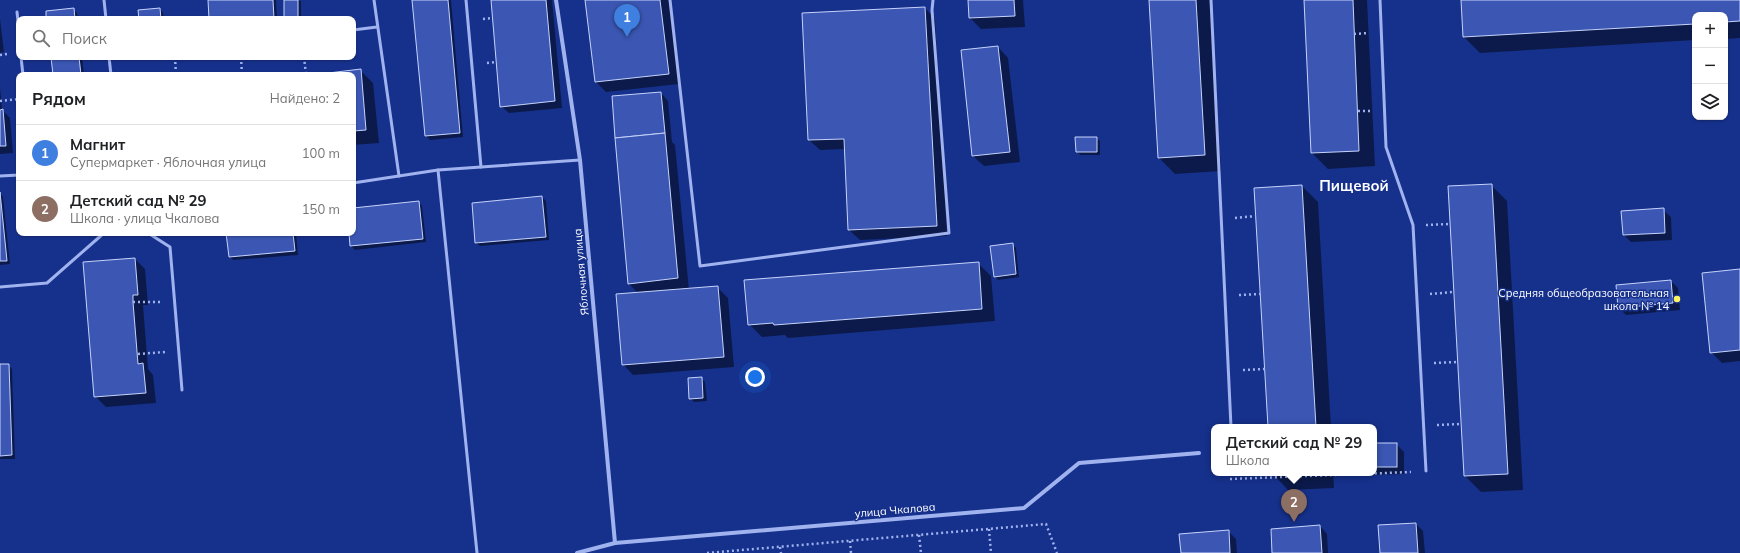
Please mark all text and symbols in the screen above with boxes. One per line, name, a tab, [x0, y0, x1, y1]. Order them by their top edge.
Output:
pin: 1	[614, 4, 640, 37]
map controls	[1692, 12, 1728, 120]
button: +	[1692, 12, 1728, 48]
search box	[16, 16, 356, 60]
icon: search	[30, 27, 52, 49]
text: Поиск	[62, 29, 107, 48]
button: −	[1692, 48, 1728, 84]
button: layers	[1692, 84, 1728, 120]
text: Рядом	[32, 88, 86, 109]
text: Найдено: 2	[270, 90, 340, 106]
text: Магнит	[70, 135, 125, 154]
text: 1	[41, 145, 49, 161]
text: 100 m	[302, 145, 340, 161]
text: Супермаркет · Яблочная улица	[70, 154, 266, 170]
district label: Пищевой	[1319, 176, 1389, 195]
text: Детский сад № 29	[70, 191, 207, 210]
text: 2	[41, 201, 49, 217]
text: 150 m	[302, 201, 340, 217]
text: Школа · улица Чкалова	[70, 210, 219, 226]
street label: Яблочная улица	[570, 228, 592, 316]
place label: Средняя общеобразовательная школа № 14	[1498, 286, 1669, 313]
marker: Средняя общеобразовательная школа № 14	[1672, 294, 1682, 304]
your location	[745, 367, 765, 387]
popup	[1211, 424, 1377, 476]
text: Детский сад № 29	[1226, 433, 1362, 452]
text: Школа	[1226, 452, 1270, 468]
pin: 2	[1281, 489, 1307, 522]
street label: улица Чкалова	[854, 500, 936, 520]

